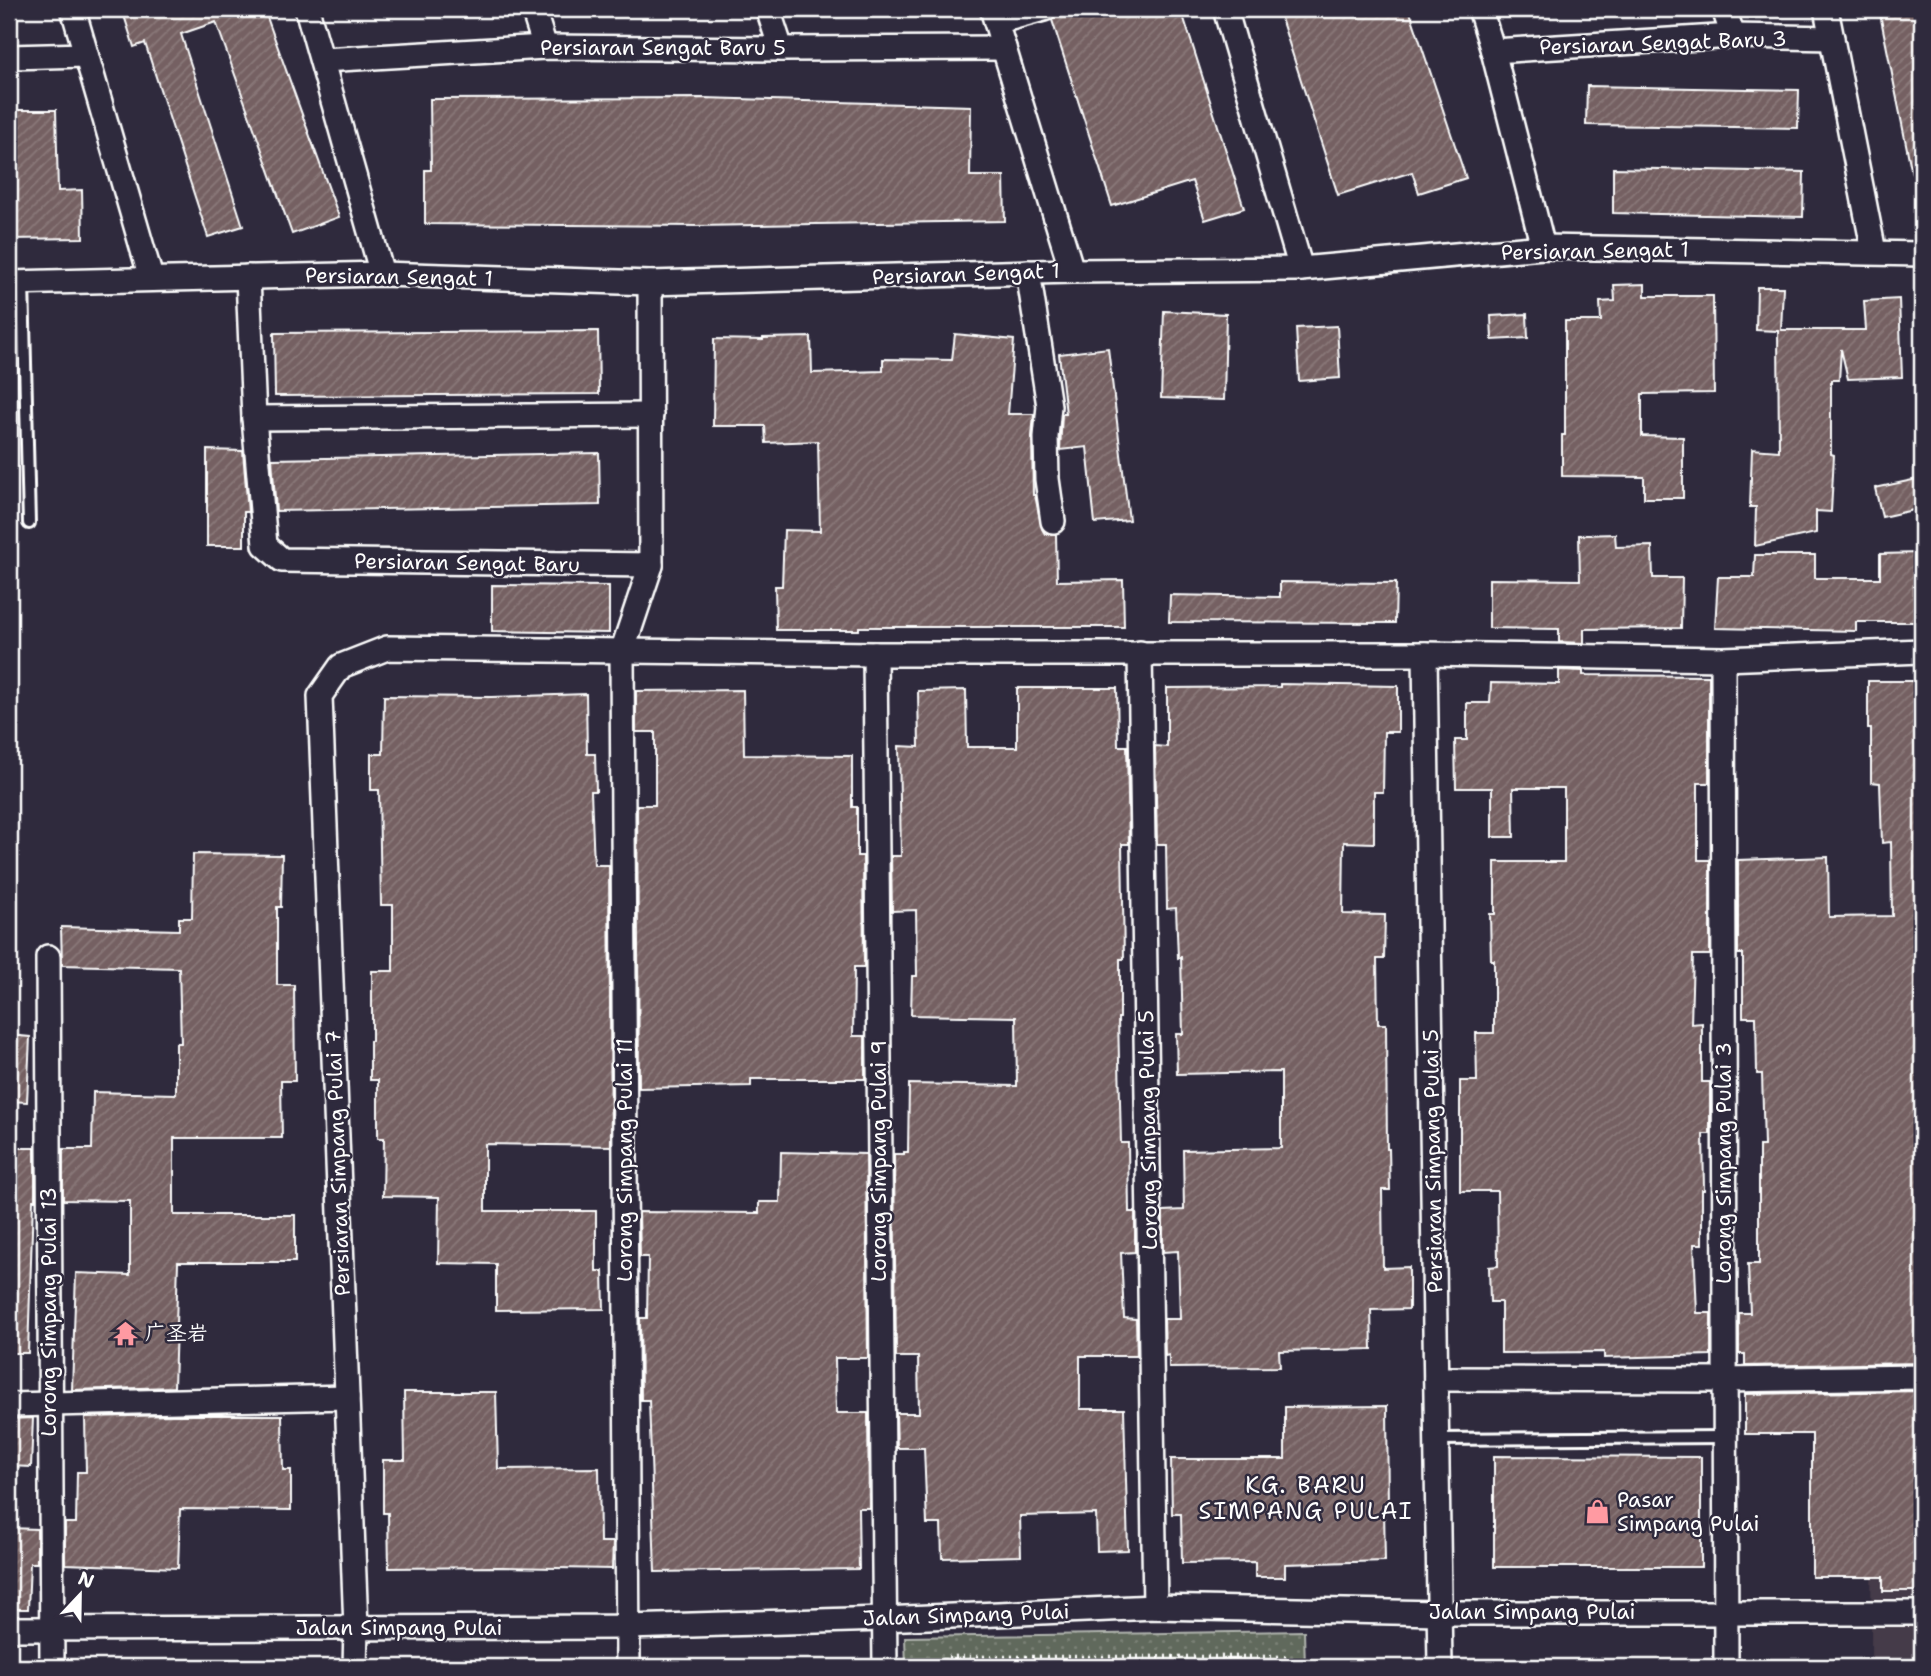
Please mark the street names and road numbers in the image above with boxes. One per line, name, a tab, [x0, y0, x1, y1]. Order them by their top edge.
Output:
street label: Persiaran Sengat Baru 3	[1539, 25, 1787, 61]
street label: Persiaran Sengat Baru 5	[540, 34, 786, 62]
street label: Persiaran Sengat 1	[1501, 235, 1689, 267]
street label: Persiaran Sengat 1	[871, 257, 1061, 291]
street label: Persiaran Sengat 1	[305, 261, 493, 293]
street label: Persiaran Sengat Baru	[354, 547, 580, 579]
street label: Lorong Simpang Pulai 5	[1132, 1010, 1164, 1250]
street label: Persiaran Simpang Pulai 5	[1417, 1029, 1449, 1293]
street label: Persiaran Simpang Pulai 7	[319, 1030, 357, 1296]
street label: Lorong Simpang Pulai 11	[611, 1038, 639, 1282]
street label: Lorong Simpang Pulai 9	[865, 1040, 893, 1282]
street label: Lorong Simpang Pulai 3	[1710, 1042, 1738, 1284]
street label: Lorong Simpang Pulai 13	[35, 1187, 63, 1437]
street label: Jalan Simpang Pulai	[862, 1597, 1070, 1633]
street label: Jalan Simpang Pulai	[1428, 1598, 1636, 1626]
street label: Jalan Simpang Pulai	[295, 1614, 503, 1642]

